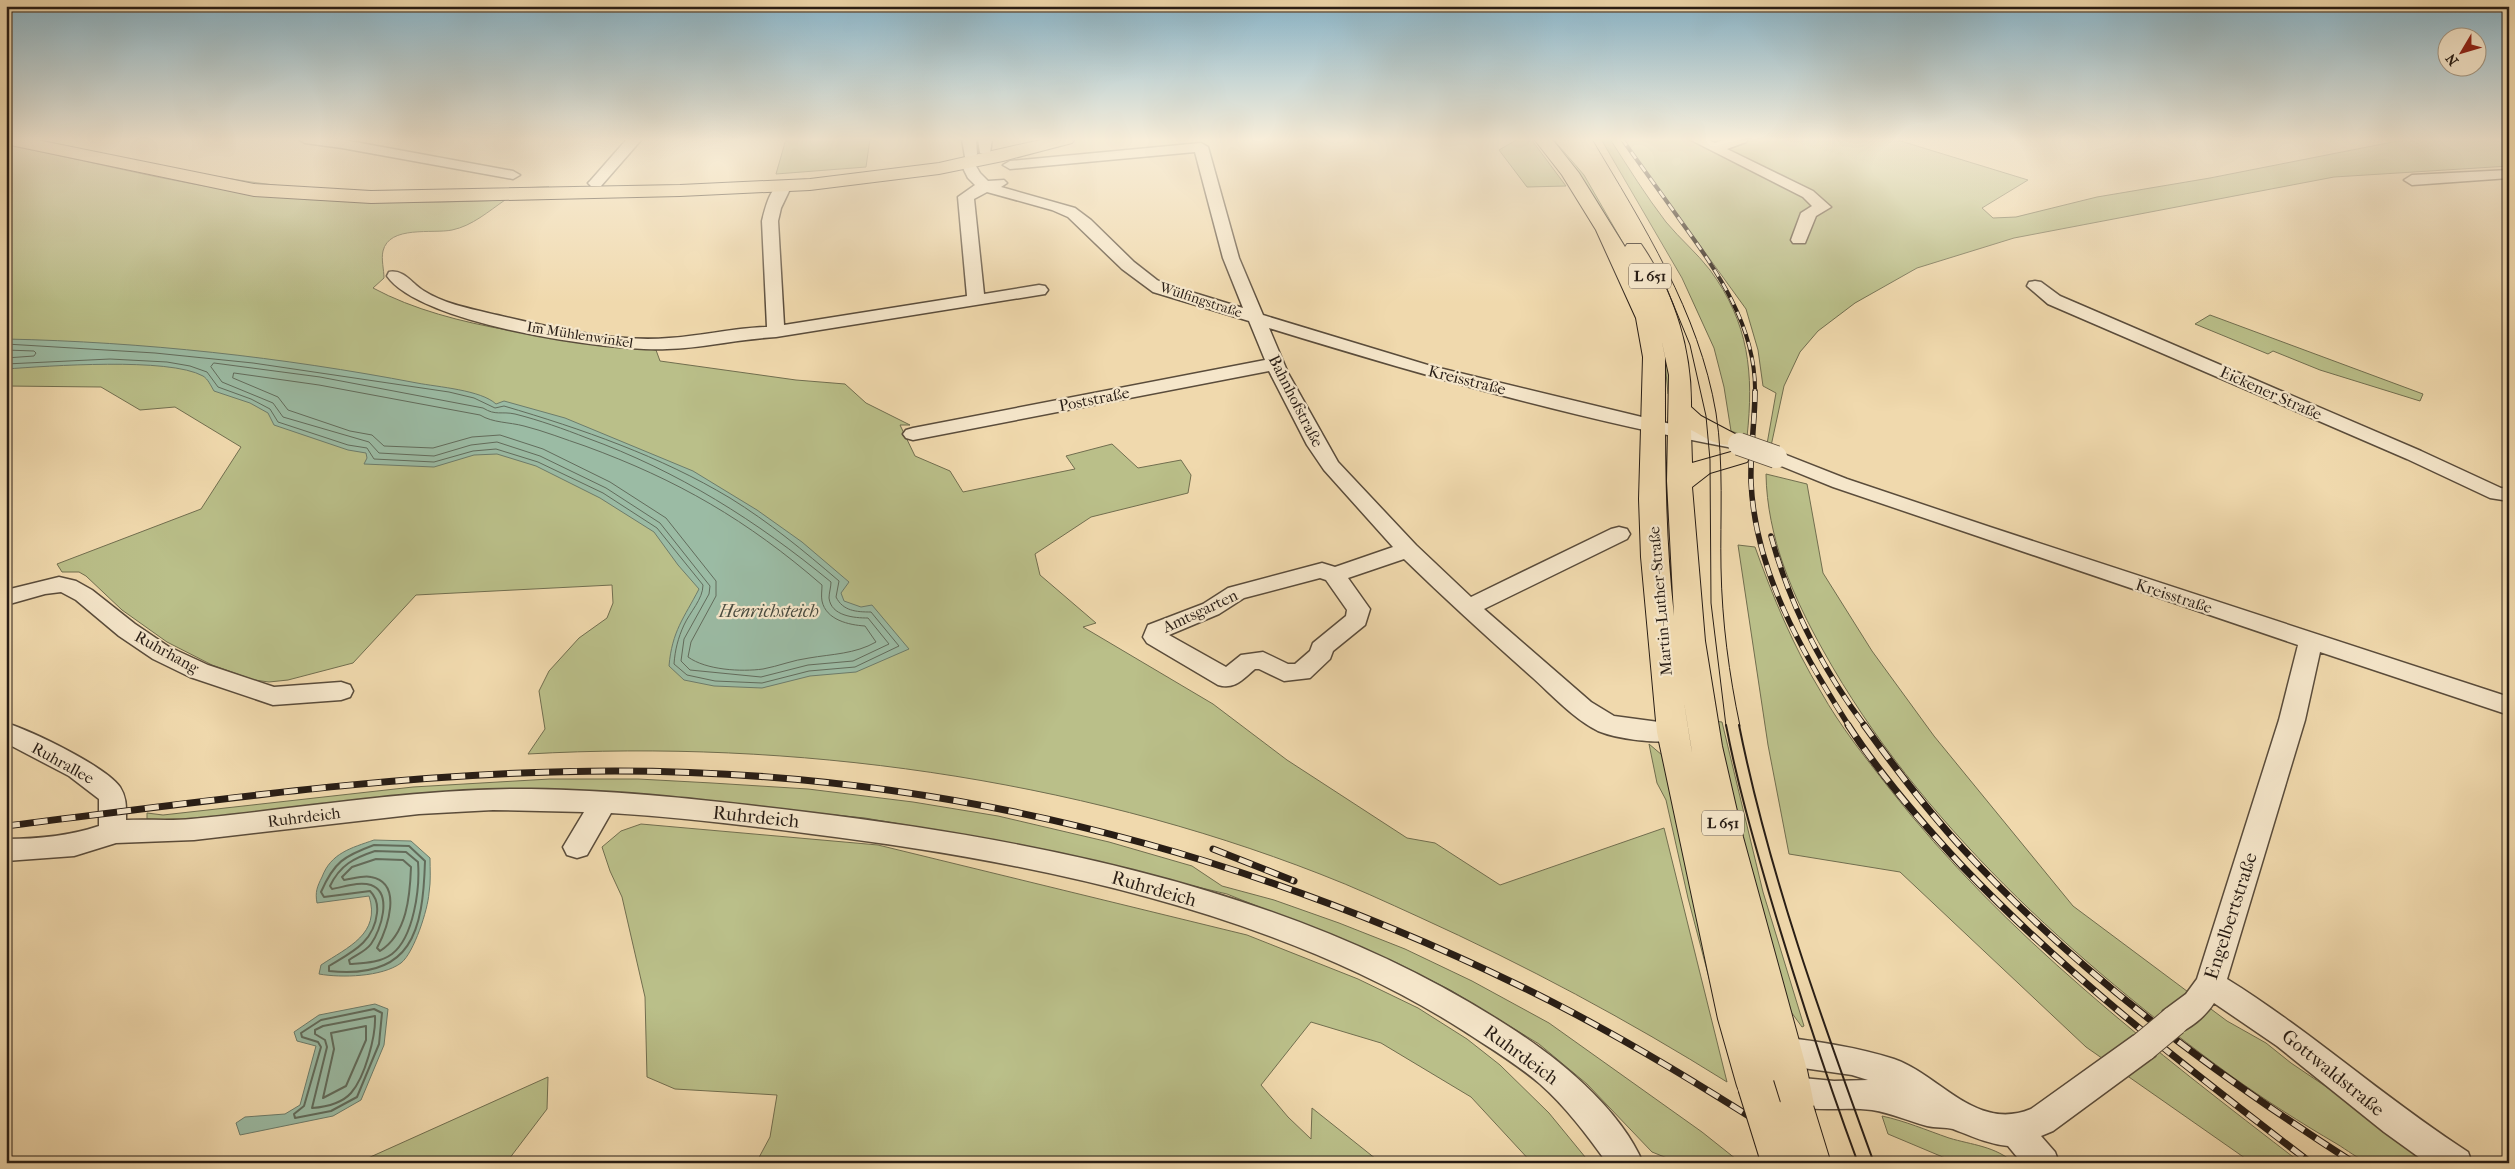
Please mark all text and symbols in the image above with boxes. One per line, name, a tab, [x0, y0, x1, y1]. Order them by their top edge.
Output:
north arrow	[2438, 28, 2488, 78]
text: N	[2442, 50, 2462, 69]
road number: L 651	[1629, 264, 1671, 288]
street label: Wülfingstraße	[1157, 278, 1244, 321]
street label: Im Mühlenwinkel	[526, 318, 635, 352]
street label: Bahnhofstraße	[1265, 352, 1327, 450]
street label: Kreisstraße	[1426, 361, 1508, 399]
street label: Eickener Straße	[2217, 362, 2325, 424]
street label: Poststraße	[1057, 383, 1131, 415]
street label: Martin-Luther-Straße	[1644, 525, 1676, 676]
street label: Kreisstraße	[2133, 575, 2215, 617]
street label: Amtsgarten	[1158, 585, 1241, 637]
water label: Henrichsteich	[718, 601, 819, 622]
street label: Ruhrhang	[132, 627, 203, 678]
street label: Ruhrallee	[29, 738, 97, 788]
street label: Ruhrdeich	[712, 802, 801, 833]
street label: Ruhrdeich	[267, 803, 342, 831]
road number: L 651	[1702, 810, 1744, 836]
street label: Engelbertstraße	[2200, 850, 2262, 982]
street label: Ruhrdeich	[1109, 866, 1199, 912]
street label: Ruhrdeich	[1479, 1021, 1563, 1090]
street label: Gottwaldstraße	[2277, 1025, 2389, 1121]

